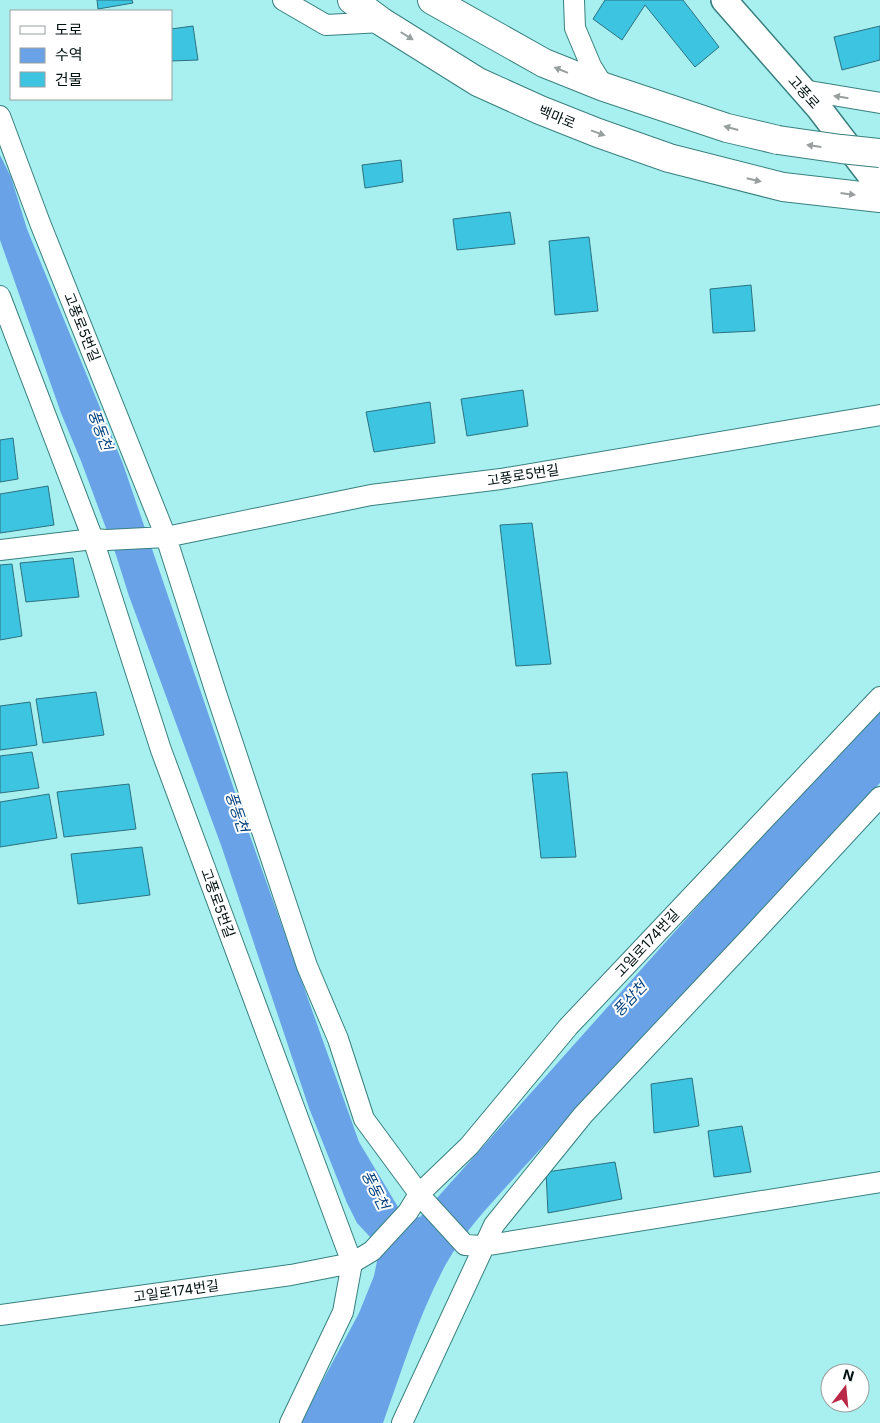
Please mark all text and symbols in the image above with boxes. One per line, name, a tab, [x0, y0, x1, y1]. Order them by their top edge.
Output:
legend	[10, 10, 172, 100]
text: 도로	[55, 20, 83, 39]
one-way arrow	[400, 32, 414, 41]
text: 수역	[55, 45, 83, 64]
one-way arrow	[554, 65, 568, 73]
text: 건물	[55, 70, 83, 89]
street label: 고풍로	[785, 72, 824, 112]
one-way arrow	[833, 92, 849, 100]
street label: 백마로	[536, 101, 578, 132]
one-way arrow	[723, 124, 738, 132]
one-way arrow	[591, 129, 606, 137]
one-way arrow	[806, 141, 822, 149]
one-way arrow	[746, 176, 761, 184]
one-way arrow	[841, 190, 857, 198]
street label: 고풍로5번길	[61, 290, 104, 364]
water label: 풍동천	[84, 407, 117, 455]
street label: 고풍로5번길	[486, 460, 560, 489]
water label: 풍동천	[222, 789, 254, 837]
street label: 고풍로5번길	[198, 866, 239, 940]
street label: 고일로174번길	[611, 905, 682, 980]
water label: 풍삼천	[609, 975, 652, 1020]
water label: 풍동천	[358, 1167, 394, 1214]
street label: 고일로174번길	[132, 1276, 220, 1305]
north arrow	[820, 1363, 870, 1413]
text: N	[841, 1365, 856, 1385]

